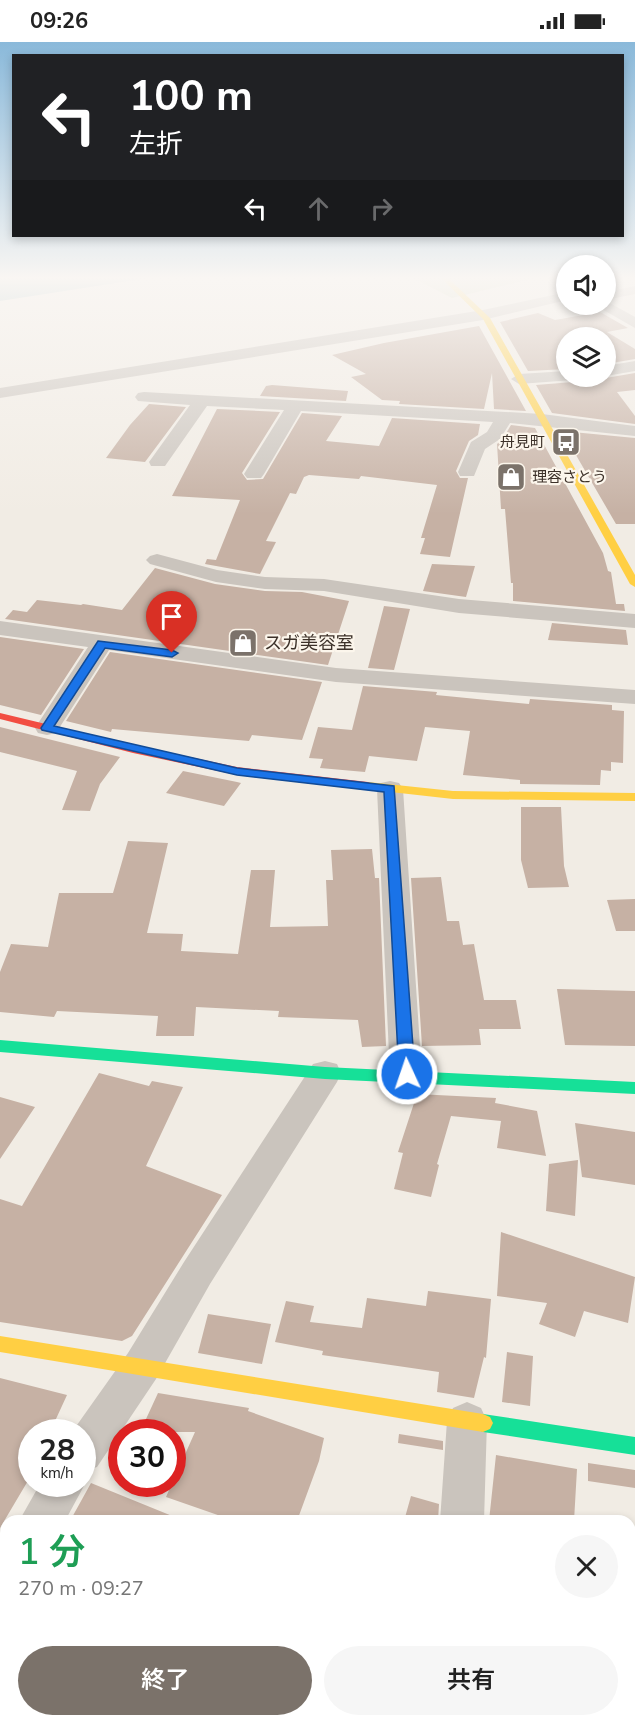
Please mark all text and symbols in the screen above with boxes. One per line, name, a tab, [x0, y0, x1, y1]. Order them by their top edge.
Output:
text: 09:26	[30, 6, 88, 36]
text: 100 m	[129, 68, 253, 125]
icon: left	[30, 78, 108, 156]
text: 左折	[129, 126, 183, 163]
icon: left	[239, 192, 272, 225]
icon: ahead	[302, 192, 335, 225]
icon: right	[365, 192, 398, 225]
map controls	[556, 255, 616, 387]
button: sound	[556, 255, 616, 315]
button: layers	[556, 327, 616, 387]
bus stop icon: 舟見町	[550, 426, 582, 458]
place label: 舟見町	[500, 432, 545, 452]
shop icon: 理容さとう	[495, 461, 527, 493]
place label: 理容さとう	[532, 467, 607, 487]
pin	[146, 591, 197, 653]
icon: arrive	[155, 600, 188, 633]
shop icon: スガ美容室	[227, 627, 259, 659]
place label: スガ美容室	[264, 631, 354, 655]
position arrow	[375, 1042, 439, 1106]
speed limit sign: 30	[108, 1419, 186, 1497]
text: 28	[39, 1430, 75, 1471]
text: km/h	[40, 1463, 74, 1483]
text: 1 分	[18, 1528, 85, 1577]
button: close	[555, 1535, 618, 1598]
text: 270 m · 09:27	[18, 1575, 144, 1602]
button: 終了	[18, 1646, 312, 1715]
button: 共有	[324, 1646, 618, 1715]

